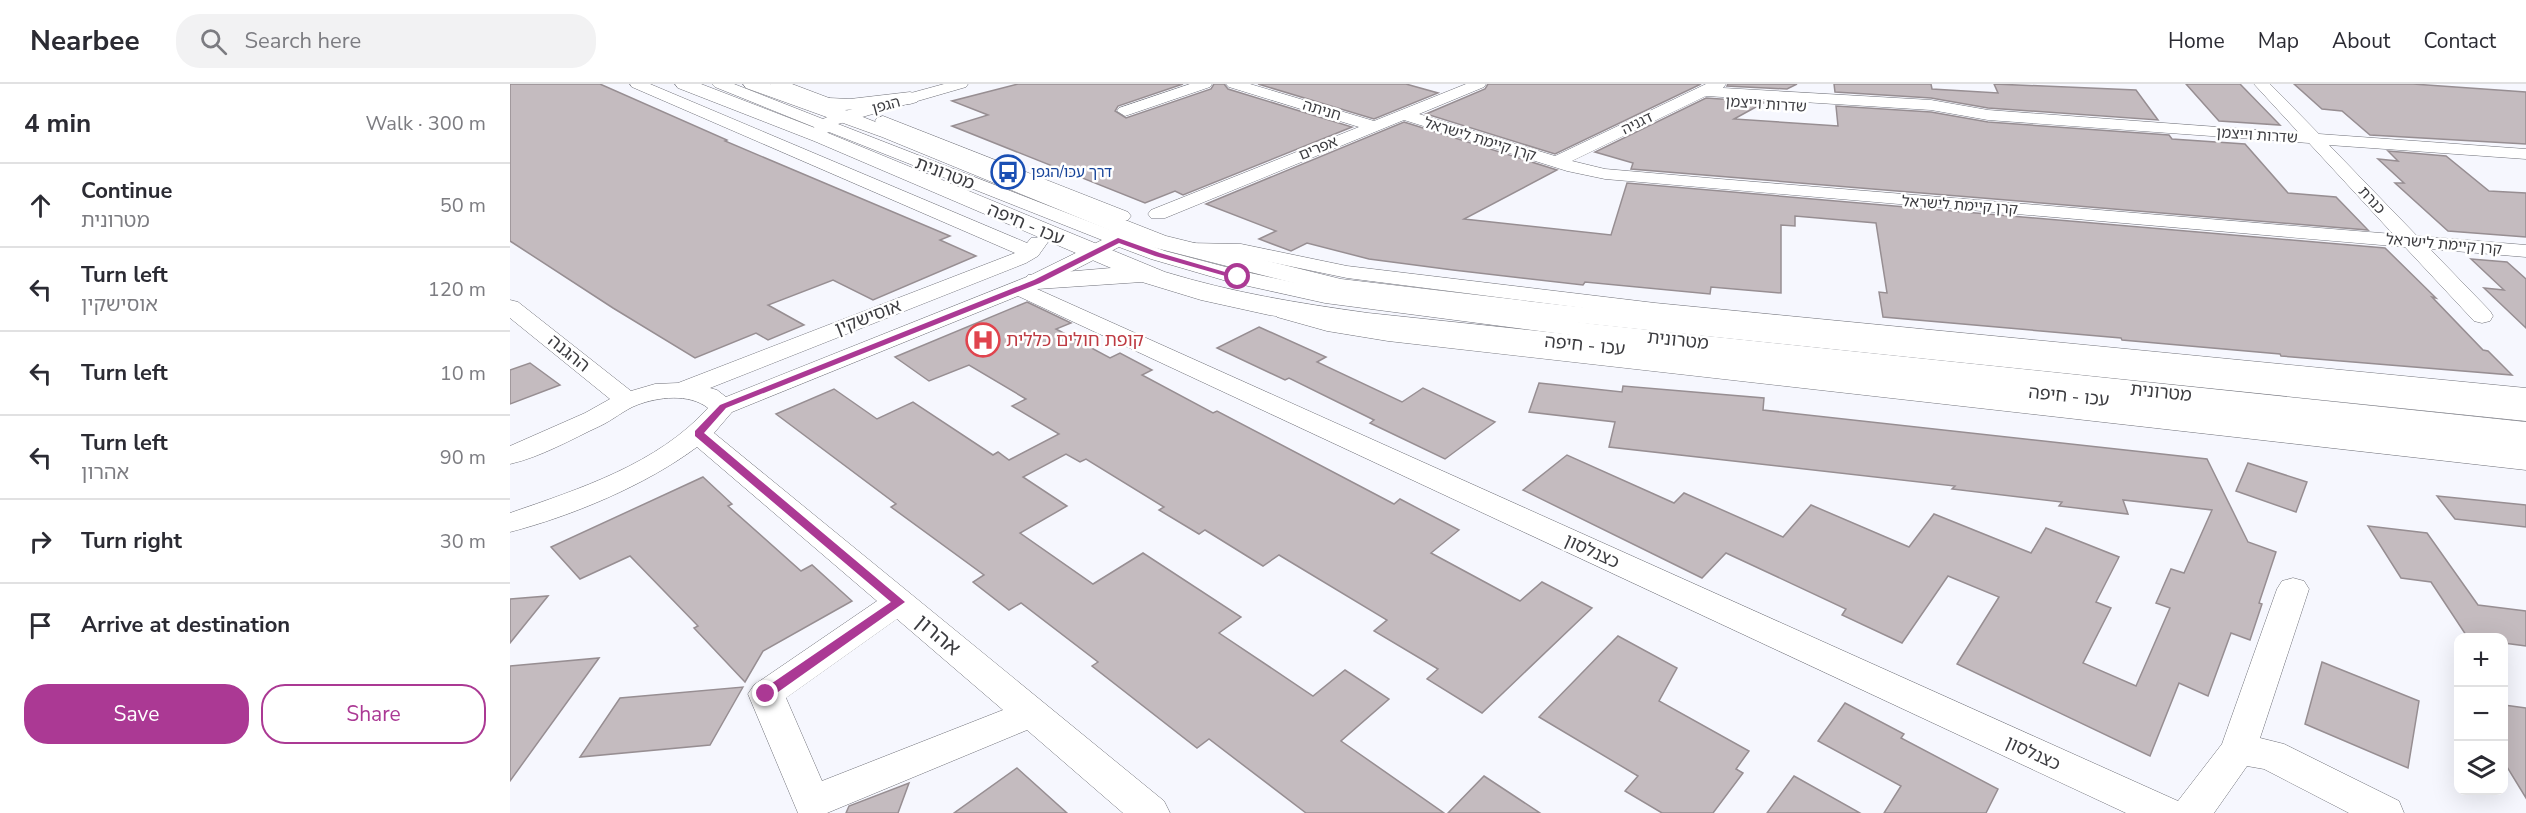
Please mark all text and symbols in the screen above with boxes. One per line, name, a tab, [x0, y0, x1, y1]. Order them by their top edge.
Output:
search box	[176, 14, 596, 68]
text: Nearbee	[30, 22, 140, 60]
icon: search	[197, 25, 230, 58]
text: Search here	[245, 26, 361, 56]
text: Home	[2168, 27, 2225, 55]
text: Map	[2258, 27, 2299, 55]
text: About	[2332, 27, 2390, 55]
text: Contact	[2423, 27, 2496, 55]
street label: שדרות וייצמן	[1725, 91, 1807, 117]
street label: הגפן	[870, 92, 902, 118]
street label: חניתה	[1300, 95, 1344, 125]
text: 4 min	[24, 106, 91, 141]
street label: דגניה	[1618, 107, 1656, 139]
text: Walk · 300 m	[366, 110, 486, 137]
street label: קרן קיימת לישראל	[1421, 112, 1539, 166]
street label: שדרות וייצמן	[2216, 122, 2298, 148]
street label: אפרים	[1296, 131, 1340, 165]
street label: מטרונית	[912, 151, 978, 195]
bus stop icon: דרך עכו/הגפן	[990, 154, 1026, 190]
place label: דרך עכו/הגפן	[1031, 162, 1112, 182]
text: Continue	[81, 176, 172, 206]
street label: כנרת	[2354, 182, 2390, 218]
icon: ahead	[24, 189, 57, 222]
street label: קרן קיימת לישראל	[1901, 191, 2019, 219]
text: 50 m	[440, 192, 486, 219]
street label: עכו - חיפה	[984, 197, 1068, 251]
text: מטרונית	[81, 207, 150, 234]
street label: קרן קיימת לישראל	[2385, 229, 2503, 259]
text: Turn left	[81, 260, 168, 290]
route start	[1224, 263, 1250, 289]
icon: left	[24, 273, 57, 306]
text: 120 m	[428, 276, 486, 303]
text: אוסישקין	[81, 291, 158, 318]
street label: אוסישקין	[831, 293, 905, 341]
hospital icon: קופת חולים כללית	[965, 322, 1001, 358]
street label: מטרונית	[1646, 325, 1710, 355]
place label: קופת חולים כללית	[1006, 328, 1144, 352]
street label: ההגנה	[543, 329, 595, 377]
street label: עכו - חיפה	[1543, 329, 1627, 361]
icon: left	[24, 357, 57, 390]
text: Turn left	[81, 358, 168, 388]
text: 10 m	[440, 360, 486, 387]
street label: מטרונית	[2129, 377, 2193, 407]
street label: עכו - חיפה	[2027, 380, 2111, 412]
text: Turn left	[81, 428, 168, 458]
icon: left	[24, 441, 57, 474]
text: 90 m	[440, 444, 486, 471]
text: אהרון	[81, 459, 129, 486]
icon: right	[24, 525, 57, 558]
text: Turn right	[81, 526, 182, 556]
text: 30 m	[440, 528, 486, 555]
street label: כצנלסון	[1561, 528, 1623, 574]
street label: אהרון	[910, 608, 966, 662]
icon: arrive	[24, 609, 57, 642]
text: Arrive at destination	[81, 610, 290, 640]
map controls	[2454, 633, 2508, 795]
button: +	[2454, 633, 2508, 687]
route end	[752, 680, 778, 706]
button: Save	[24, 684, 249, 744]
button: Share	[261, 684, 486, 744]
button: −	[2454, 687, 2508, 741]
street label: כצנלסון	[2002, 730, 2064, 776]
button: layers	[2454, 741, 2508, 795]

